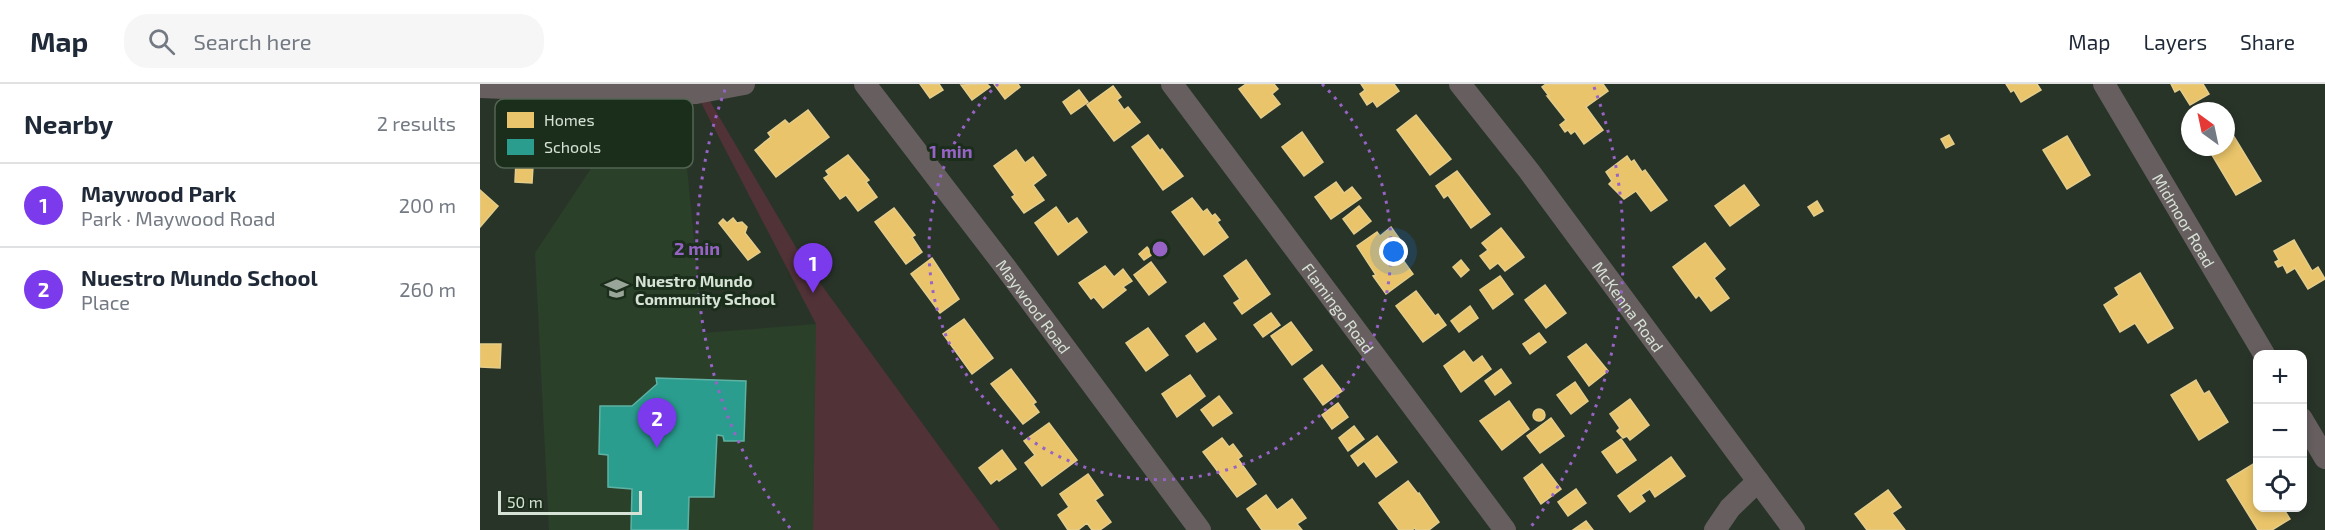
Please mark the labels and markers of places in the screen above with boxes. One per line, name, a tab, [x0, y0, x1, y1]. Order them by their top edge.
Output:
centre of rings	[1150, 239, 1170, 259]
pin: 1	[794, 244, 832, 293]
place label: Nuestro Mundo Community School	[635, 271, 776, 309]
school or university icon: Nuestro Mundo Community School	[604, 276, 630, 302]
pin: 2	[638, 398, 676, 448]

